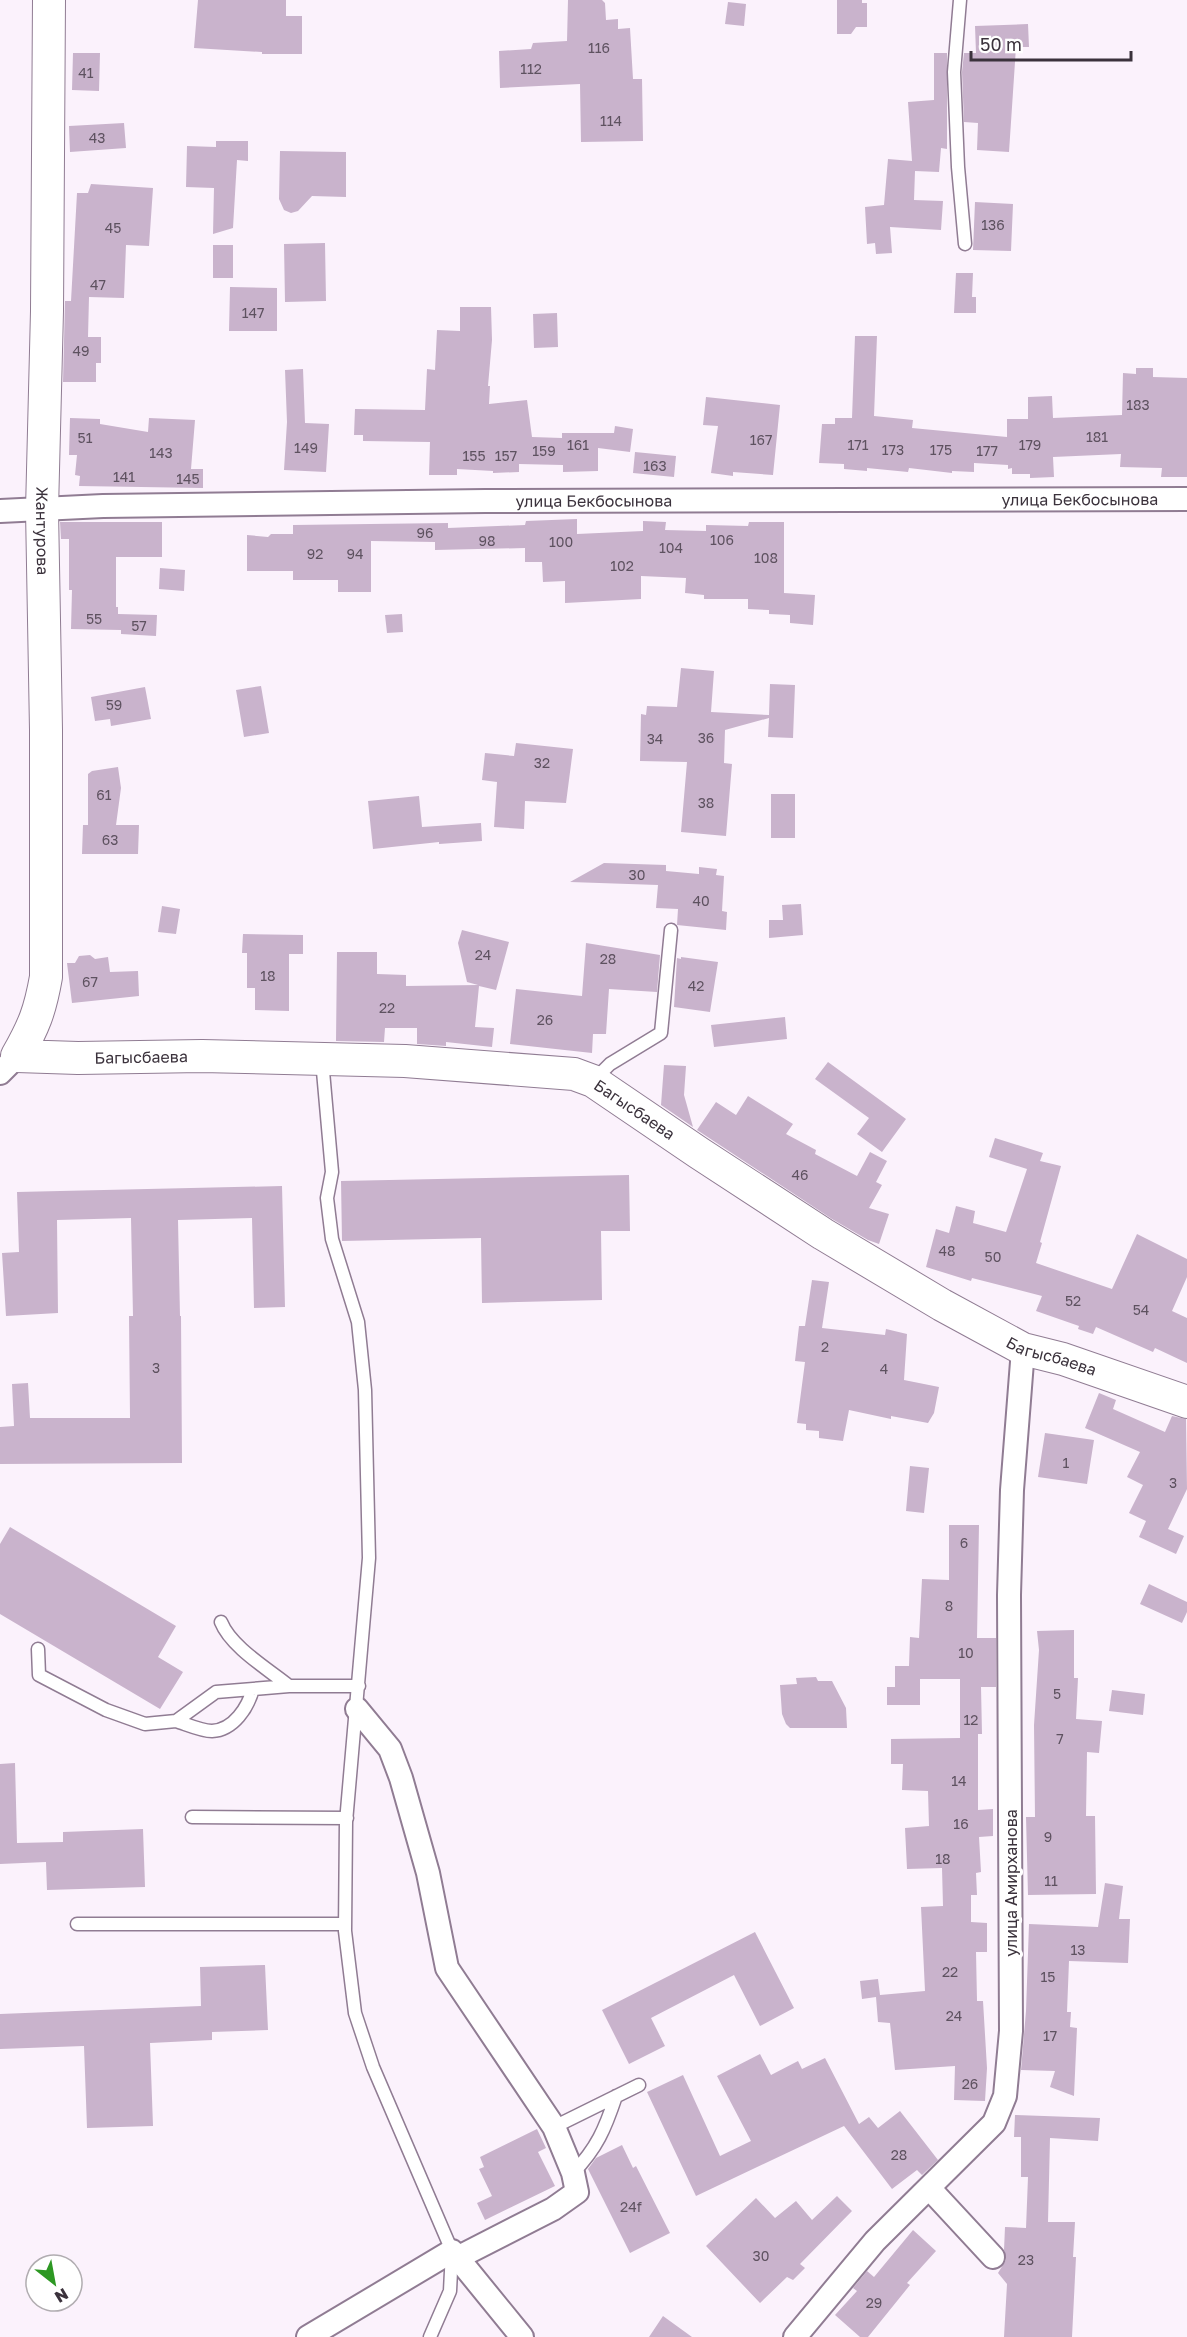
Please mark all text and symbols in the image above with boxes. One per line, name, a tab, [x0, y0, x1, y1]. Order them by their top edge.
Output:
scale bar	[971, 24, 1132, 62]
text: 50 m	[980, 33, 1022, 55]
house number: 116	[588, 39, 610, 56]
house number: 112	[520, 60, 542, 77]
house number: 41	[78, 64, 94, 81]
house number: 114	[600, 112, 622, 129]
house number: 43	[89, 129, 105, 146]
house number: 136	[981, 216, 1005, 233]
house number: 45	[105, 219, 121, 236]
house number: 47	[90, 276, 106, 293]
house number: 147	[242, 304, 264, 321]
house number: 49	[72, 342, 90, 359]
house number: 183	[1126, 396, 1150, 413]
house number: 181	[1086, 428, 1108, 445]
house number: 51	[78, 429, 93, 446]
house number: 167	[750, 431, 772, 448]
house number: 161	[567, 436, 589, 453]
house number: 171	[848, 436, 869, 453]
house number: 179	[1019, 436, 1041, 453]
house number: 149	[294, 439, 318, 456]
house number: 173	[882, 441, 904, 458]
house number: 175	[930, 441, 952, 458]
house number: 159	[532, 442, 556, 459]
house number: 177	[976, 442, 998, 459]
house number: 143	[149, 444, 173, 461]
house number: 155	[462, 447, 486, 464]
house number: 157	[495, 447, 517, 464]
house number: 163	[643, 457, 667, 474]
house number: 141	[113, 468, 135, 485]
house number: 145	[176, 470, 200, 487]
street label: Жантурова	[32, 486, 53, 575]
street label: улица Бекбосынова	[1001, 489, 1158, 510]
street label: улица Бекбосынова	[515, 490, 672, 511]
house number: 96	[417, 524, 433, 541]
house number: 106	[710, 531, 734, 548]
house number: 98	[478, 532, 496, 549]
house number: 100	[549, 533, 573, 550]
house number: 104	[659, 539, 683, 556]
house number: 92	[307, 545, 323, 562]
house number: 94	[346, 545, 364, 562]
house number: 108	[754, 549, 778, 566]
house number: 102	[610, 557, 634, 574]
house number: 55	[86, 610, 102, 627]
house number: 57	[131, 617, 147, 634]
house number: 59	[106, 696, 122, 713]
house number: 36	[698, 729, 714, 746]
house number: 34	[647, 730, 663, 747]
house number: 32	[534, 754, 550, 771]
house number: 61	[96, 786, 112, 803]
house number: 38	[698, 794, 714, 811]
house number: 63	[102, 831, 118, 848]
house number: 30	[629, 866, 645, 883]
house number: 40	[692, 892, 710, 909]
house number: 24	[475, 946, 491, 963]
house number: 28	[600, 950, 616, 967]
house number: 18	[260, 967, 276, 984]
house number: 67	[82, 973, 98, 990]
house number: 42	[688, 977, 704, 994]
house number: 22	[379, 999, 395, 1016]
house number: 26	[537, 1011, 553, 1028]
street label: Багысбаева	[94, 1046, 188, 1068]
street label: Багысбаева	[590, 1075, 679, 1144]
house number: 46	[791, 1166, 809, 1183]
house number: 48	[938, 1242, 956, 1259]
house number: 50	[985, 1248, 1001, 1265]
house number: 52	[1065, 1292, 1081, 1309]
house number: 54	[1133, 1301, 1149, 1318]
street label: Багысбаева	[1003, 1332, 1099, 1380]
house number: 2	[821, 1338, 829, 1355]
house number: 3	[152, 1359, 160, 1376]
house number: 4	[880, 1360, 888, 1377]
house number: 1	[1063, 1454, 1070, 1471]
house number: 3	[1169, 1474, 1177, 1491]
house number: 6	[960, 1534, 968, 1551]
house number: 8	[945, 1597, 953, 1614]
house number: 10	[958, 1644, 974, 1661]
house number: 5	[1053, 1685, 1061, 1702]
house number: 12	[964, 1711, 978, 1728]
house number: 7	[1056, 1730, 1064, 1747]
house number: 14	[951, 1772, 967, 1789]
street label: улица Амирханова	[1001, 1809, 1021, 1957]
house number: 16	[953, 1815, 969, 1832]
house number: 9	[1044, 1828, 1052, 1845]
house number: 18	[935, 1850, 951, 1867]
house number: 11	[1044, 1872, 1058, 1889]
house number: 13	[1071, 1941, 1085, 1958]
house number: 22	[942, 1963, 958, 1980]
house number: 15	[1041, 1968, 1055, 1985]
house number: 24	[946, 2007, 962, 2024]
house number: 17	[1043, 2027, 1057, 2044]
house number: 26	[962, 2075, 978, 2092]
house number: 28	[891, 2146, 907, 2163]
house number: 24f	[620, 2198, 642, 2215]
house number: 30	[753, 2247, 769, 2264]
house number: 23	[1018, 2251, 1034, 2268]
north arrow	[24, 2253, 84, 2313]
text: N	[51, 2284, 72, 2308]
house number: 29	[866, 2294, 882, 2311]

